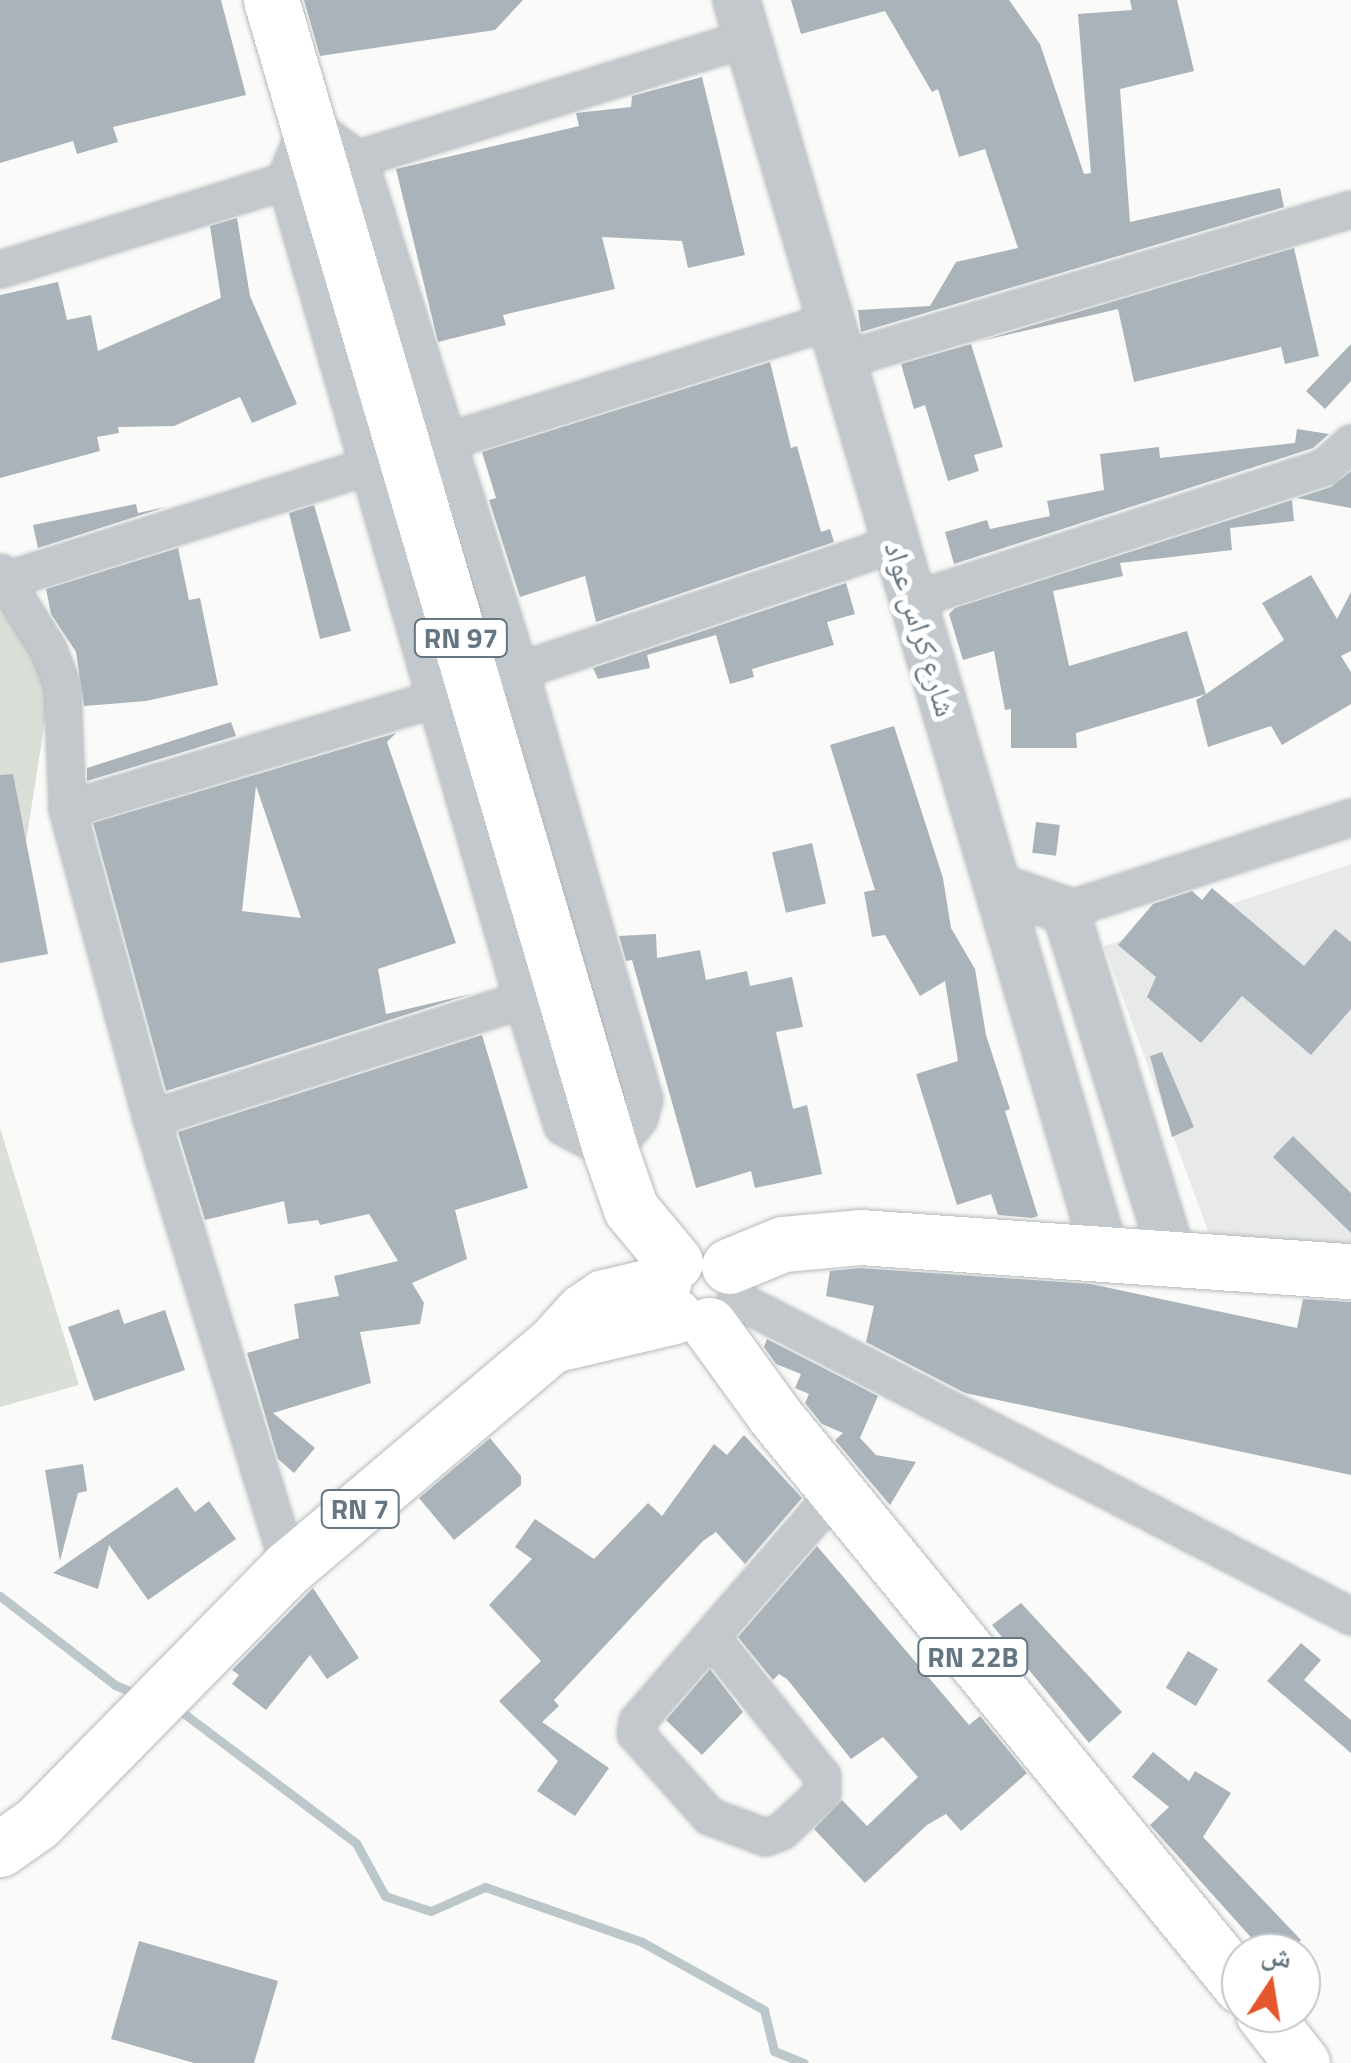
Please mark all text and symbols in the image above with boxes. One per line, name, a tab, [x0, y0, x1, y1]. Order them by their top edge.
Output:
street label: شارع كراس عواد	[877, 537, 965, 721]
road number: RN 97	[414, 615, 508, 661]
road number: RN 7	[320, 1486, 400, 1532]
road number: RN 22B	[916, 1634, 1030, 1680]
text: ش	[1258, 1931, 1296, 1979]
north arrow	[1221, 1933, 1321, 2033]

